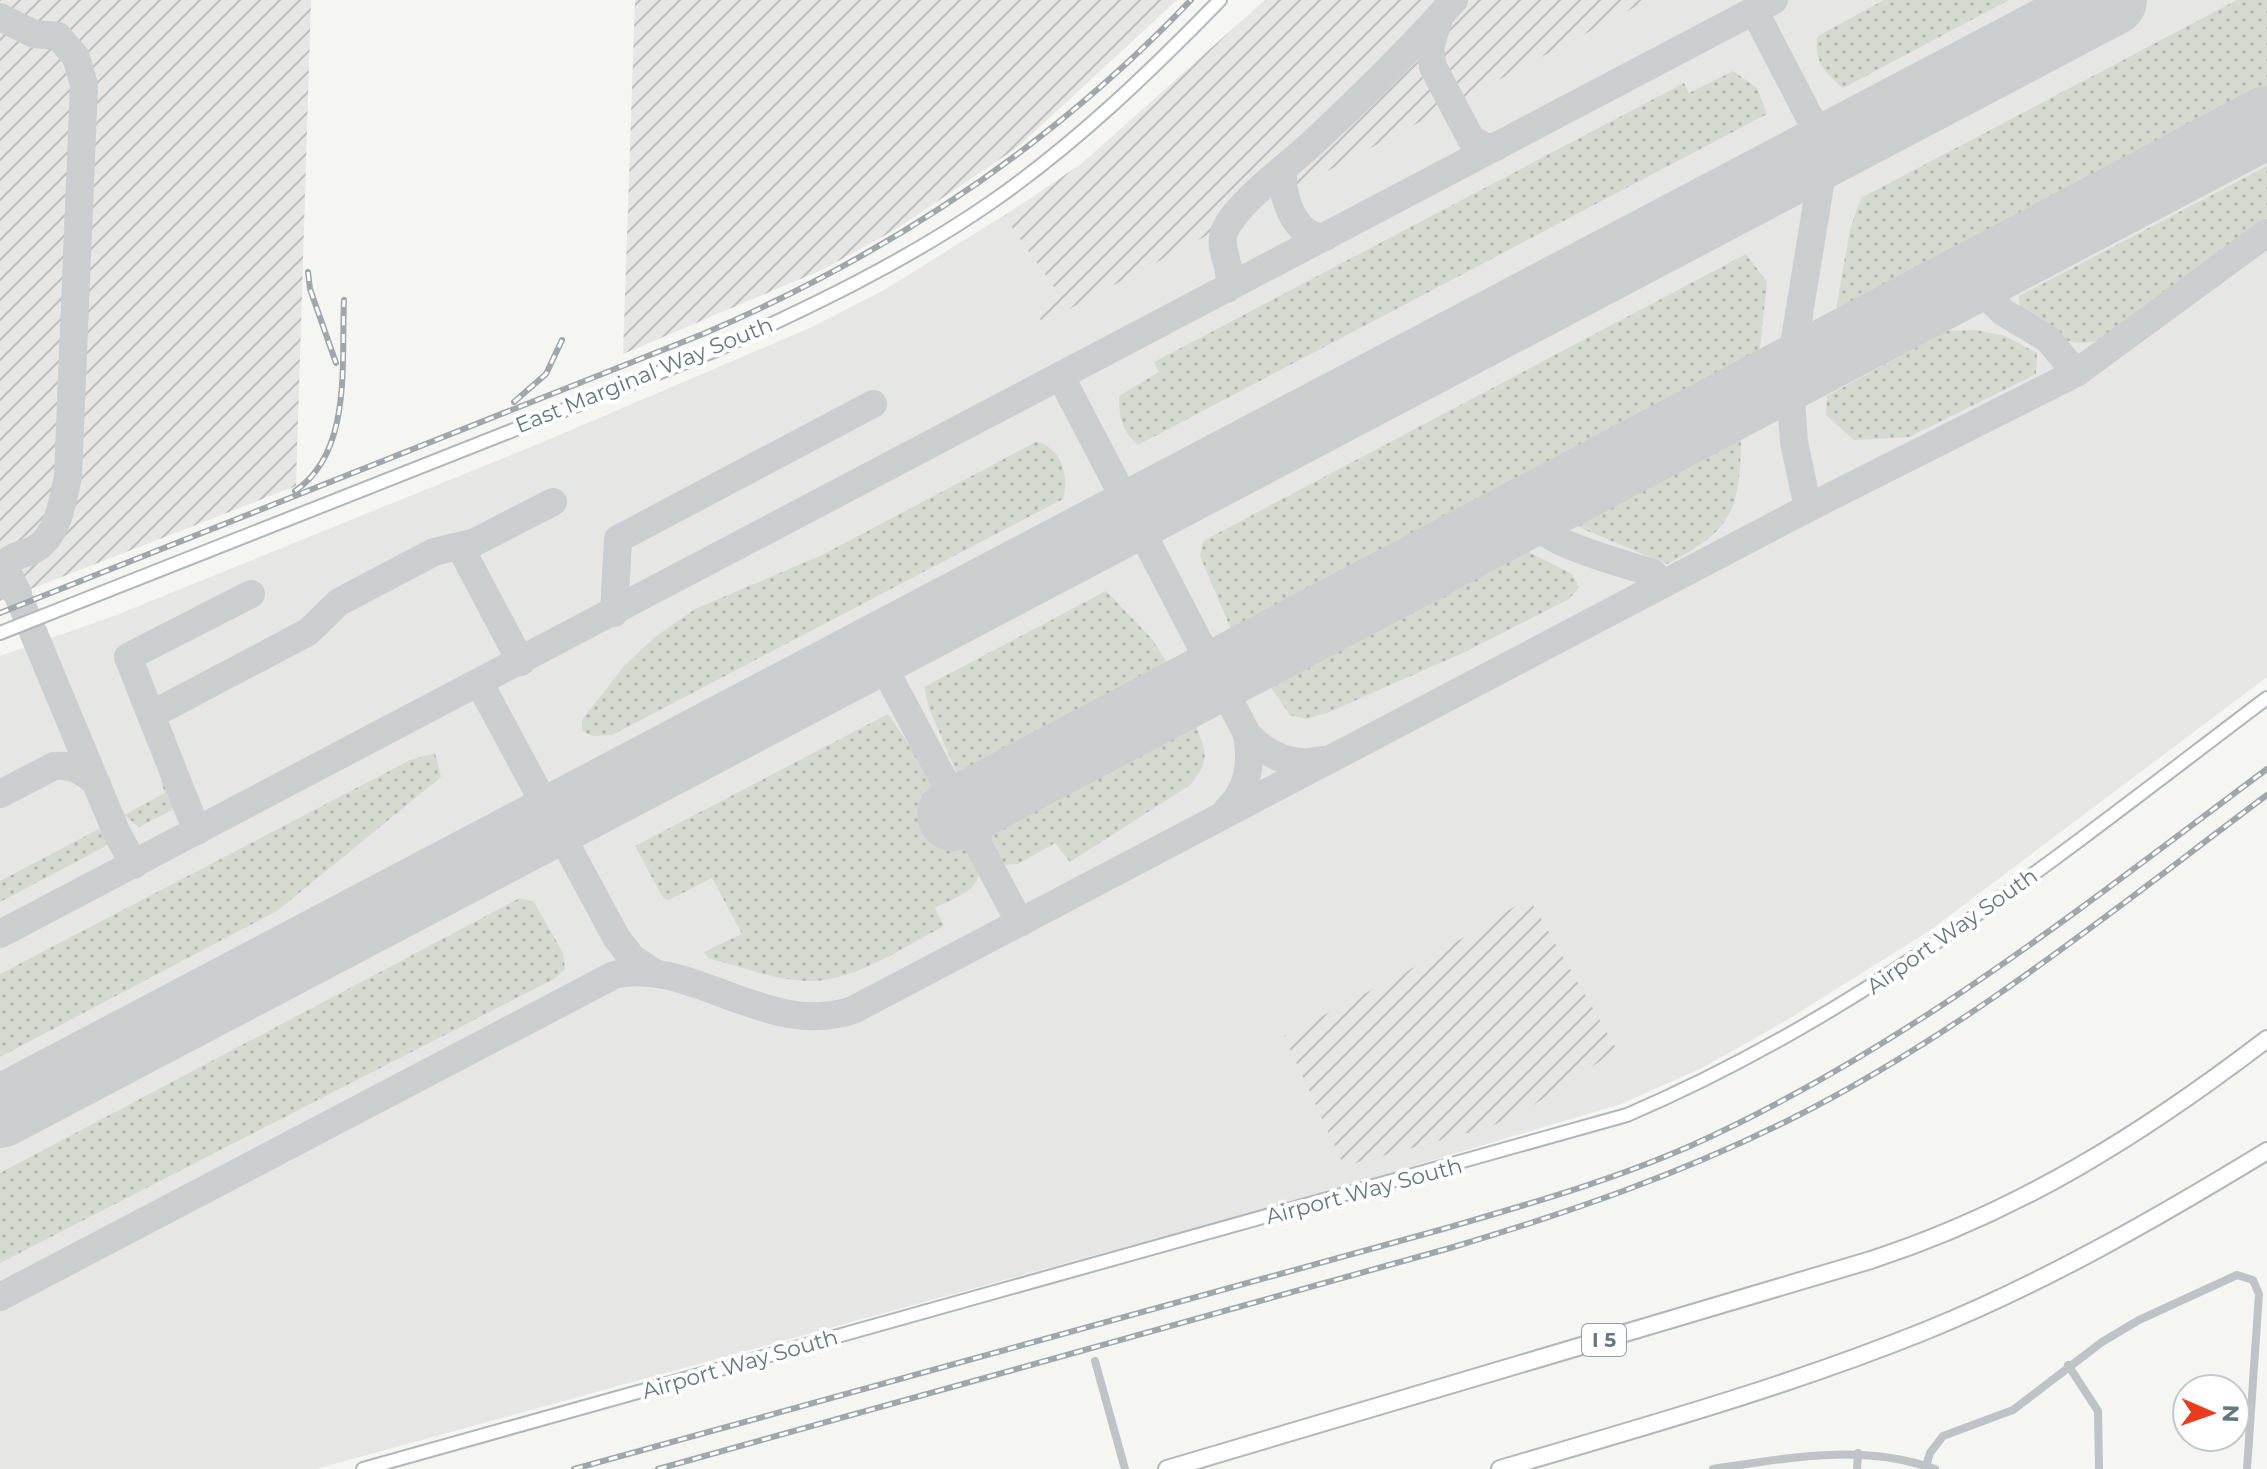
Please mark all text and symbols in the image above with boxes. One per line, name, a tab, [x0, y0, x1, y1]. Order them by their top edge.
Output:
street label: East Marginal Way South	[511, 311, 777, 439]
street label: Airport Way South	[1861, 862, 2043, 1000]
street label: Airport Way South	[1263, 1152, 1465, 1230]
street label: Airport Way South	[639, 1323, 841, 1405]
road number: I 5	[1582, 1324, 1626, 1356]
north arrow	[2171, 1373, 2251, 1453]
text: N	[2217, 1404, 2244, 1423]

